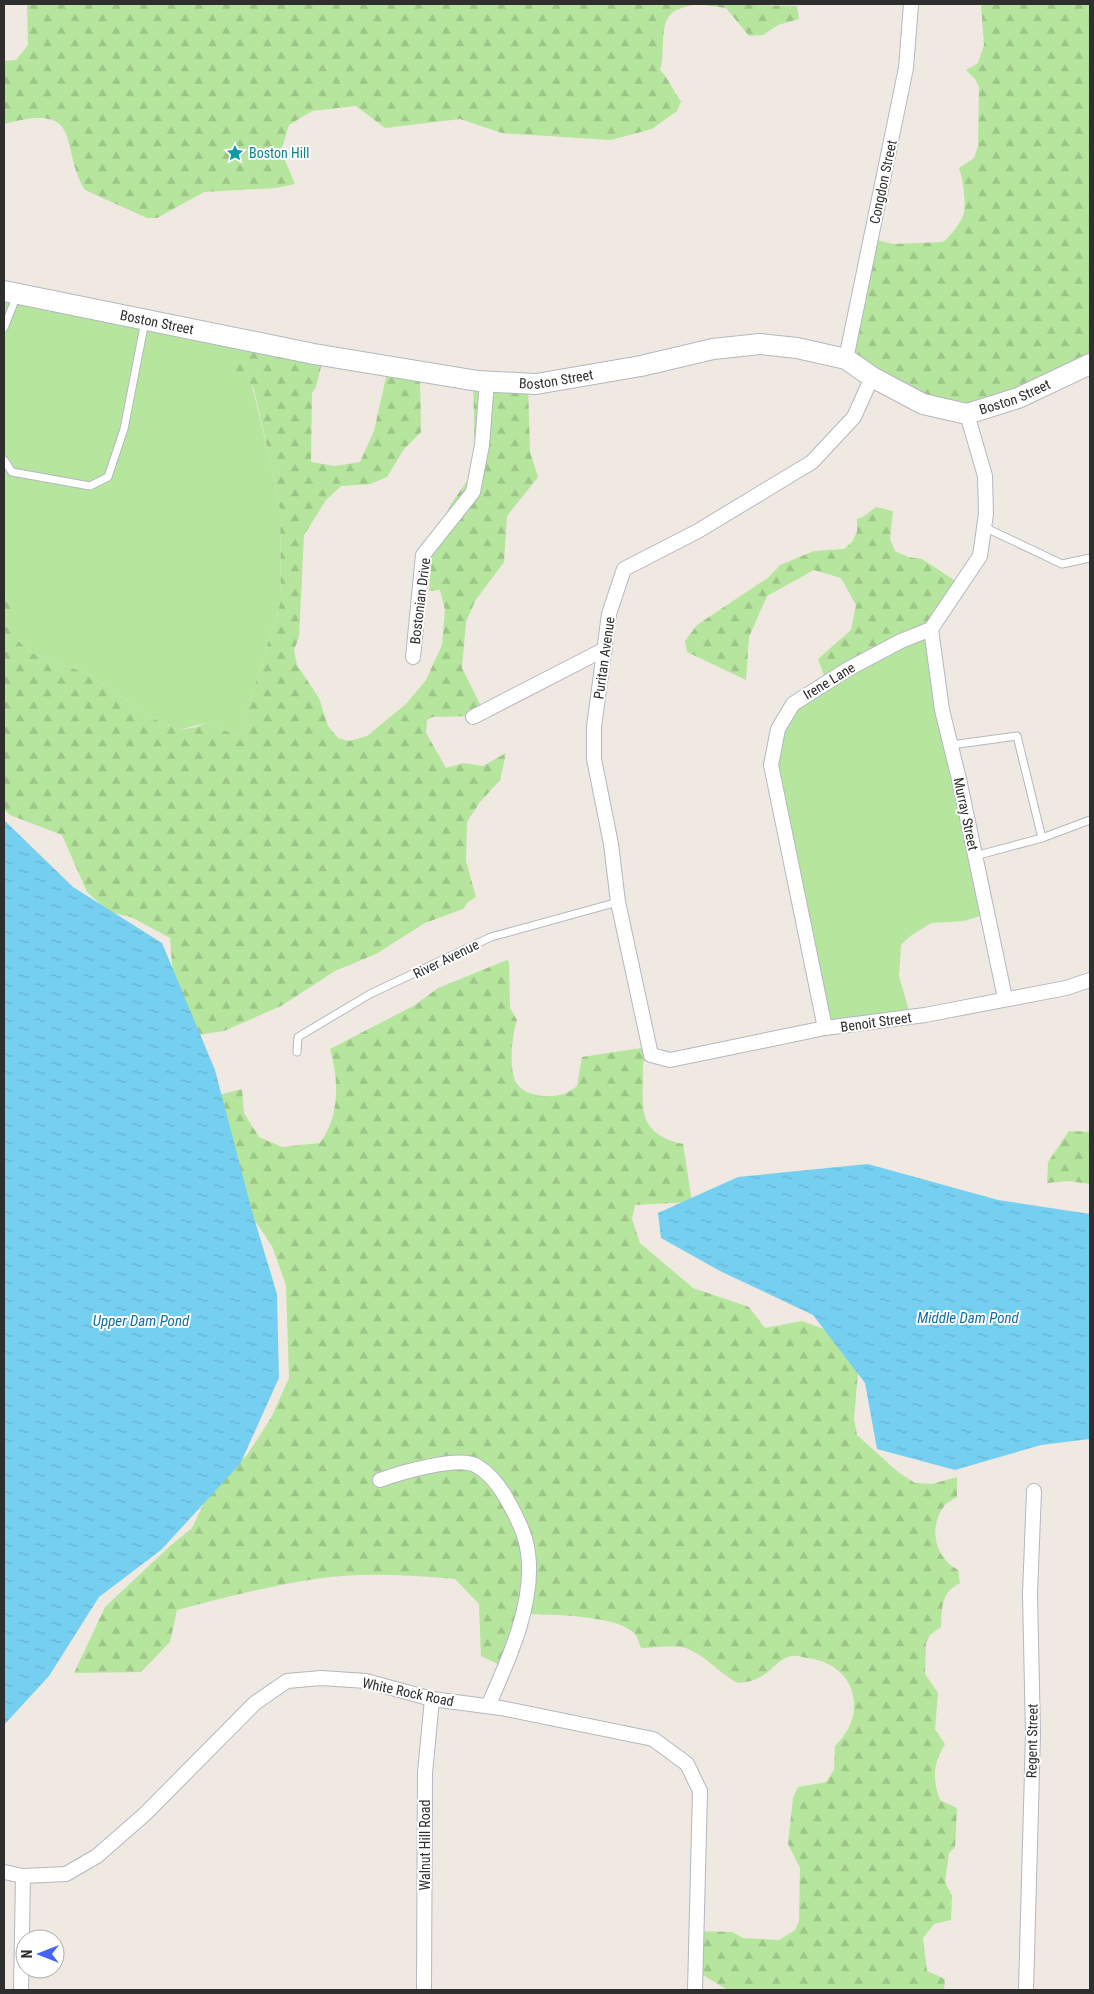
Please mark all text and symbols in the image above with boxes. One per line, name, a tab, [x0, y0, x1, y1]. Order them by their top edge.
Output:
street label: Congdon Street	[866, 139, 900, 225]
place icon: Boston Hill	[225, 143, 245, 163]
place label: Boston Hill	[249, 145, 309, 161]
street label: Boston Street	[119, 307, 195, 337]
street label: Boston Street	[519, 366, 594, 392]
street label: Boston Street	[977, 376, 1053, 418]
street label: Bostonian Drive	[407, 557, 433, 645]
street label: Puritan Avenue	[590, 615, 618, 700]
street label: Irene Lane	[800, 659, 858, 703]
street label: Murray Street	[950, 776, 982, 852]
street label: River Avenue	[411, 936, 482, 982]
street label: Benoit Street	[840, 1009, 912, 1035]
water label: Middle Dam Pond	[917, 1309, 1020, 1327]
water label: Upper Dam Pond	[93, 1312, 190, 1330]
street label: White Rock Road	[361, 1674, 455, 1710]
street label: Regent Street	[1023, 1704, 1041, 1778]
street label: Walnut Hill Road	[417, 1800, 433, 1890]
north arrow	[15, 1929, 65, 1979]
text: N	[19, 1950, 35, 1958]

